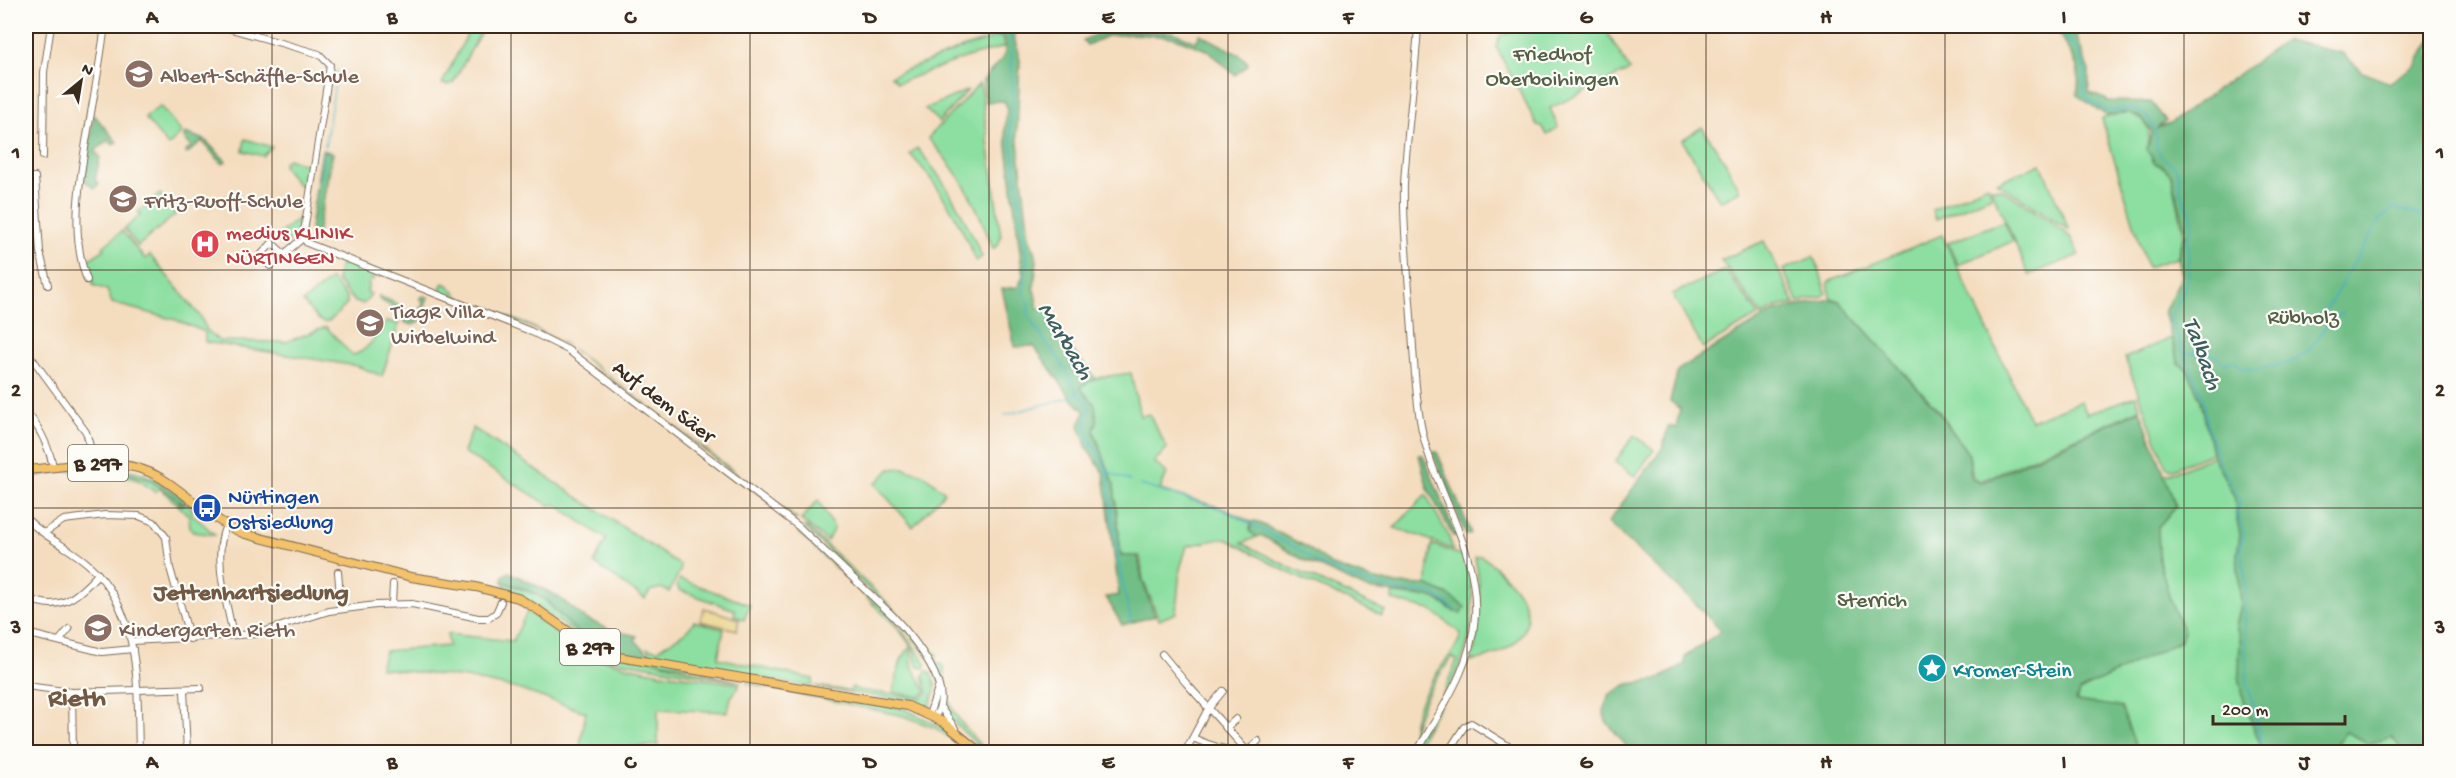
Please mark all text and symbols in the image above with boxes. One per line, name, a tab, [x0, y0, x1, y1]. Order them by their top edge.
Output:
text: A	[145, 8, 160, 31]
text: B	[386, 8, 398, 31]
text: C	[624, 8, 638, 31]
text: D	[861, 8, 877, 31]
text: E	[1102, 8, 1116, 31]
text: F	[1342, 8, 1355, 31]
text: G	[1580, 8, 1594, 31]
text: H	[1820, 8, 1832, 31]
text: I	[2062, 8, 2067, 31]
text: J	[2298, 8, 2311, 31]
park label: Friedhof Oberboihingen	[1485, 43, 1619, 94]
north arrow	[51, 51, 111, 111]
school or university icon: Albert-Schäffle-Schule	[123, 58, 155, 90]
text: N	[77, 60, 96, 82]
place label: Albert-Schäffle-Schule	[160, 65, 359, 91]
text: 1	[11, 143, 20, 166]
text: 1	[2435, 143, 2444, 166]
school or university icon: Fritz-Ruoff-Schule	[107, 183, 139, 215]
place label: Fritz-Ruoff-Schule	[143, 190, 304, 216]
place label: medius KLINIK NÜRTINGEN	[226, 222, 354, 273]
hospital icon: medius KLINIK NÜRTINGEN	[189, 228, 221, 260]
water label: Marbach	[1030, 298, 1099, 387]
place label: TiagR Villa Wirbelwind	[389, 301, 497, 352]
park label: Rübholz	[2267, 306, 2340, 332]
school or university icon: TiagR Villa Wirbelwind	[354, 307, 386, 339]
water label: Talbach	[2174, 314, 2228, 395]
street label: Auf dem Säer	[606, 356, 721, 452]
text: 2	[11, 381, 21, 404]
text: 2	[2435, 381, 2445, 404]
road number: B 297	[68, 445, 128, 481]
place label: Nürtingen Ostsiedlung	[228, 486, 334, 537]
bus stop icon: Nürtingen Ostsiedlung	[191, 492, 223, 524]
district label: Jettenhartsiedlung	[152, 580, 349, 609]
park label: Sterrich	[1837, 589, 1907, 615]
school or university icon: Kindergarten Rieth	[82, 612, 114, 644]
text: 3	[10, 618, 21, 641]
text: 3	[2434, 618, 2445, 641]
place label: Kindergarten Rieth	[119, 619, 296, 645]
road number: B 297	[560, 629, 620, 665]
place icon: Kromer-Stein	[1916, 652, 1948, 684]
place label: Kromer-Stein	[1953, 659, 2072, 685]
district label: Rieth	[47, 685, 106, 716]
scale bar	[2213, 688, 2345, 726]
text: 200 m	[2222, 701, 2269, 722]
text: A	[145, 753, 160, 776]
text: B	[386, 753, 398, 776]
text: C	[624, 753, 638, 776]
text: D	[861, 753, 877, 776]
text: E	[1102, 753, 1116, 776]
text: F	[1342, 753, 1355, 776]
text: G	[1580, 753, 1594, 776]
text: H	[1820, 753, 1832, 776]
text: I	[2062, 753, 2067, 776]
text: J	[2298, 753, 2311, 776]

